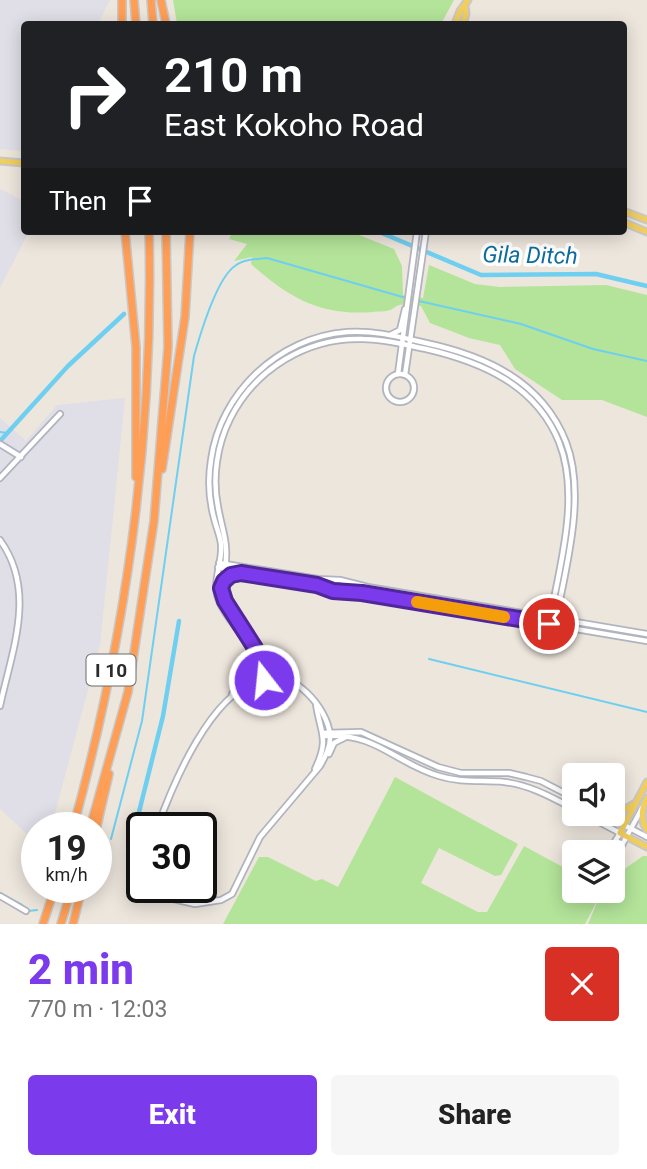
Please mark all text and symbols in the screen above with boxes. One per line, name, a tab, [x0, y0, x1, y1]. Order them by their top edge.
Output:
text: 210 m	[164, 47, 303, 104]
icon: right	[49, 49, 140, 140]
text: East Kokoho Road	[164, 106, 424, 144]
icon: arrive	[121, 182, 159, 220]
text: Then	[49, 186, 107, 216]
water label: Gila Ditch	[482, 241, 578, 270]
pin	[519, 594, 579, 654]
icon: arrive	[530, 605, 568, 643]
position arrow	[227, 643, 301, 717]
road number: I 10	[86, 654, 136, 685]
map controls	[562, 763, 625, 903]
button: sound	[562, 763, 625, 826]
speed limit sign: 30	[126, 812, 217, 903]
text: 19	[46, 828, 87, 869]
button: layers	[562, 840, 625, 903]
text: km/h	[45, 864, 88, 885]
text: 2 min	[28, 945, 134, 994]
button: close	[545, 947, 619, 1021]
text: 770 m · 12:03	[28, 996, 167, 1023]
button: Exit	[28, 1075, 317, 1155]
button: Share	[331, 1075, 619, 1155]

